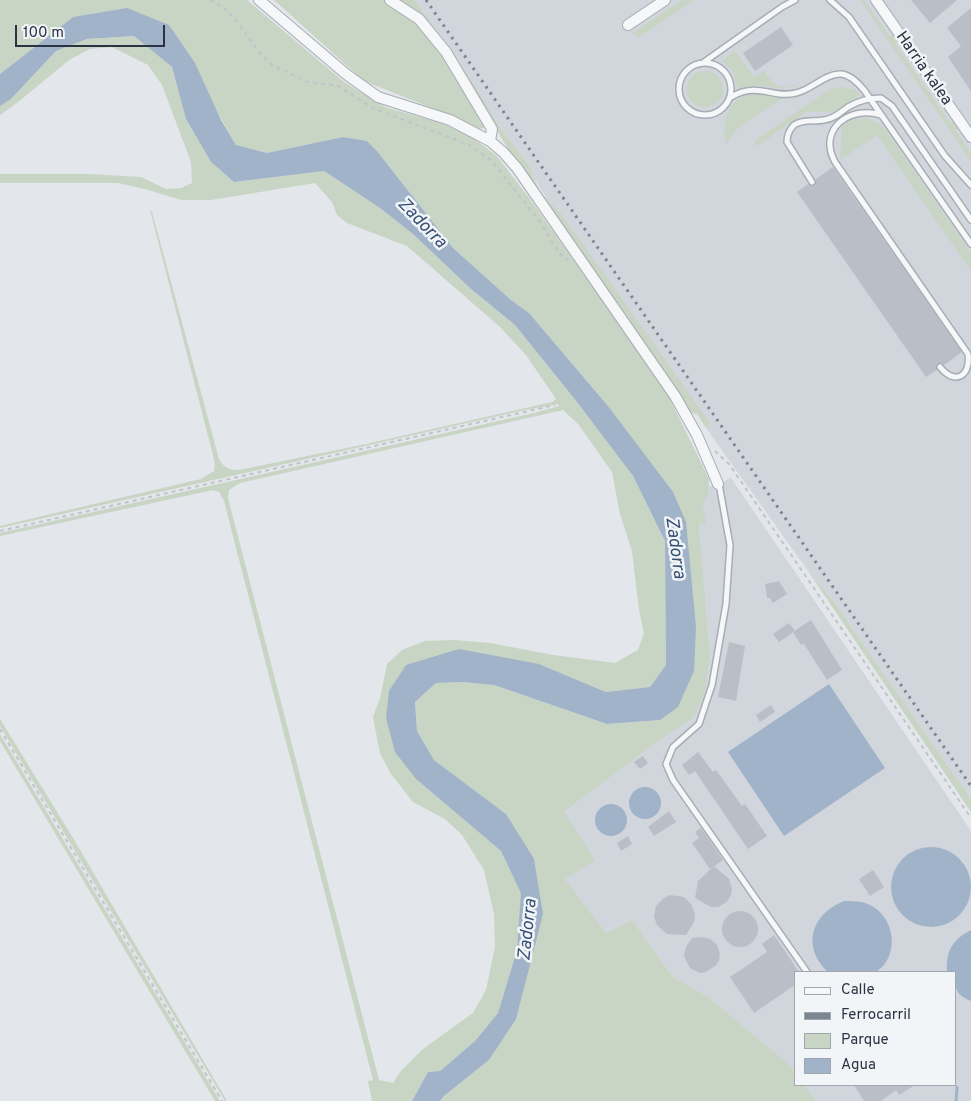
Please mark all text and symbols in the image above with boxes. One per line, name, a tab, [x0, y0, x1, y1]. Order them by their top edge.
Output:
scale bar	[18, 15, 168, 47]
text: 100 m	[23, 24, 64, 43]
street label: Harria kalea	[891, 28, 955, 110]
water label: Zadorra	[392, 194, 450, 254]
water label: Zadorra	[659, 516, 689, 580]
water label: Zadorra	[515, 898, 543, 962]
legend	[794, 971, 956, 1086]
text: Calle	[841, 981, 875, 1000]
text: Ferrocarril	[841, 1006, 911, 1025]
text: Parque	[841, 1031, 889, 1050]
text: Agua	[841, 1056, 876, 1075]

